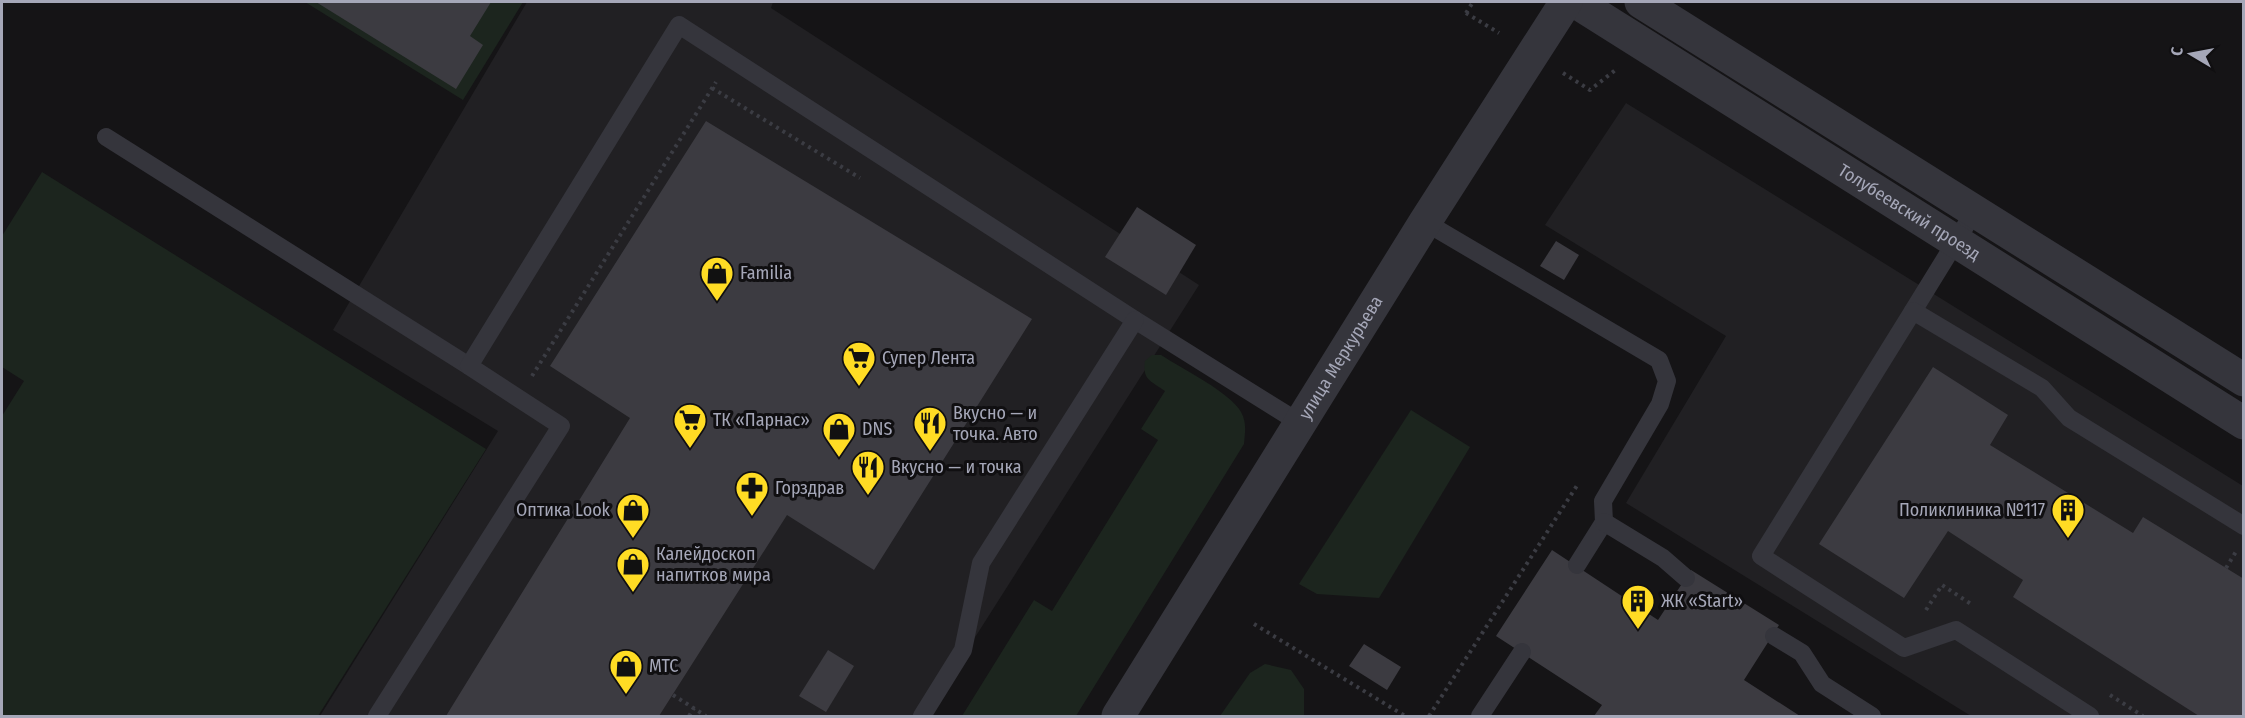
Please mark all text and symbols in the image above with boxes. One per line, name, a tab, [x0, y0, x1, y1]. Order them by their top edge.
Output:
north arrow	[2161, 24, 2221, 84]
text: С	[2167, 45, 2187, 57]
street label: Толубеевский проезд	[1834, 159, 1984, 265]
shop icon: Familia	[699, 255, 735, 302]
place label: Familia	[740, 262, 792, 284]
street label: улица Меркурьева	[1294, 291, 1388, 424]
supermarket icon: Супер Лента	[841, 340, 877, 387]
place label: Супер Лента	[882, 347, 975, 369]
supermarket icon: ТК «Парнас»	[672, 402, 708, 449]
place label: Вкусно — и точка. Авто	[953, 402, 1038, 445]
restaurant icon: Вкусно — и точка. Авто	[912, 405, 948, 452]
place label: ТК «Парнас»	[713, 409, 810, 431]
shop icon: DNS	[821, 411, 857, 458]
place label: DNS	[862, 418, 892, 440]
restaurant icon: Вкусно — и точка	[850, 449, 886, 496]
place label: Вкусно — и точка	[891, 456, 1022, 478]
pharmacy icon: Горздрав	[734, 470, 770, 517]
place label: Горздрав	[775, 477, 844, 499]
shop icon: Оптика Look	[615, 492, 651, 539]
building icon: Поликлиника №117	[2050, 492, 2086, 539]
place label: Оптика Look	[516, 499, 611, 521]
place label: Поликлиника №117	[1899, 499, 2045, 521]
place label: Калейдоскоп напитков мира	[656, 543, 771, 586]
shop icon: Калейдоскоп напитков мира	[615, 546, 651, 593]
building icon: ЖК «Start»	[1620, 583, 1656, 630]
place label: ЖК «Start»	[1661, 590, 1743, 612]
shop icon: МТС	[608, 648, 644, 695]
place label: МТС	[649, 655, 678, 677]

